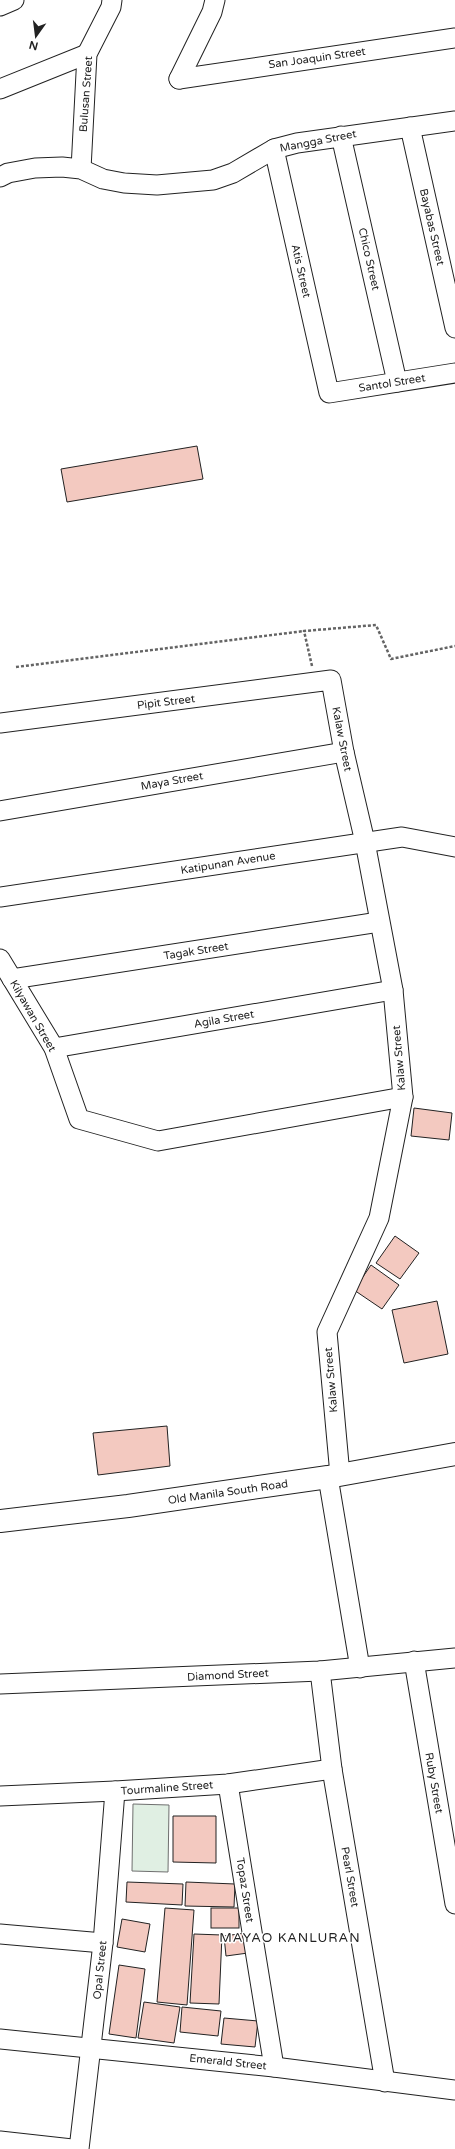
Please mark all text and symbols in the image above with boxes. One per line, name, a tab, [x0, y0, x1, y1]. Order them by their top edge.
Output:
north arrow	[16, 16, 56, 56]
text: N	[28, 38, 40, 53]
street label: San Joaquin Street	[268, 45, 366, 71]
street label: Bulusan Street	[77, 56, 95, 132]
street label: Mangga Street	[279, 127, 357, 155]
street label: Bayabas Street	[417, 187, 447, 267]
street label: Chico Street	[355, 226, 383, 292]
street label: Atis Street	[289, 243, 313, 299]
street label: Santol Street	[358, 371, 426, 395]
street label: Pipit Street	[136, 692, 196, 712]
street label: Kalaw Street	[329, 706, 355, 772]
street label: Maya Street	[140, 769, 204, 793]
street label: Katipunan Avenue	[180, 849, 276, 877]
street label: Tagak Street	[163, 939, 229, 963]
street label: Kilyawan Street	[7, 978, 59, 1054]
street label: Agila Street	[193, 1007, 255, 1031]
street label: Kalaw Street	[390, 1025, 408, 1091]
street label: Kalaw Street	[322, 1347, 340, 1413]
street label: Old Manila South Road	[167, 1477, 289, 1507]
street label: Diamond Street	[187, 1666, 269, 1684]
street label: Ruby Street	[422, 1752, 446, 1814]
street label: Tourmaline Street	[120, 1778, 214, 1798]
street label: Pearl Street	[338, 1846, 362, 1908]
street label: Topaz Street	[233, 1857, 257, 1923]
district label: MAYAO KANLURAN	[219, 1930, 361, 1946]
street label: Opal Street	[90, 1940, 110, 2000]
street label: Emerald Street	[189, 2051, 267, 2073]

